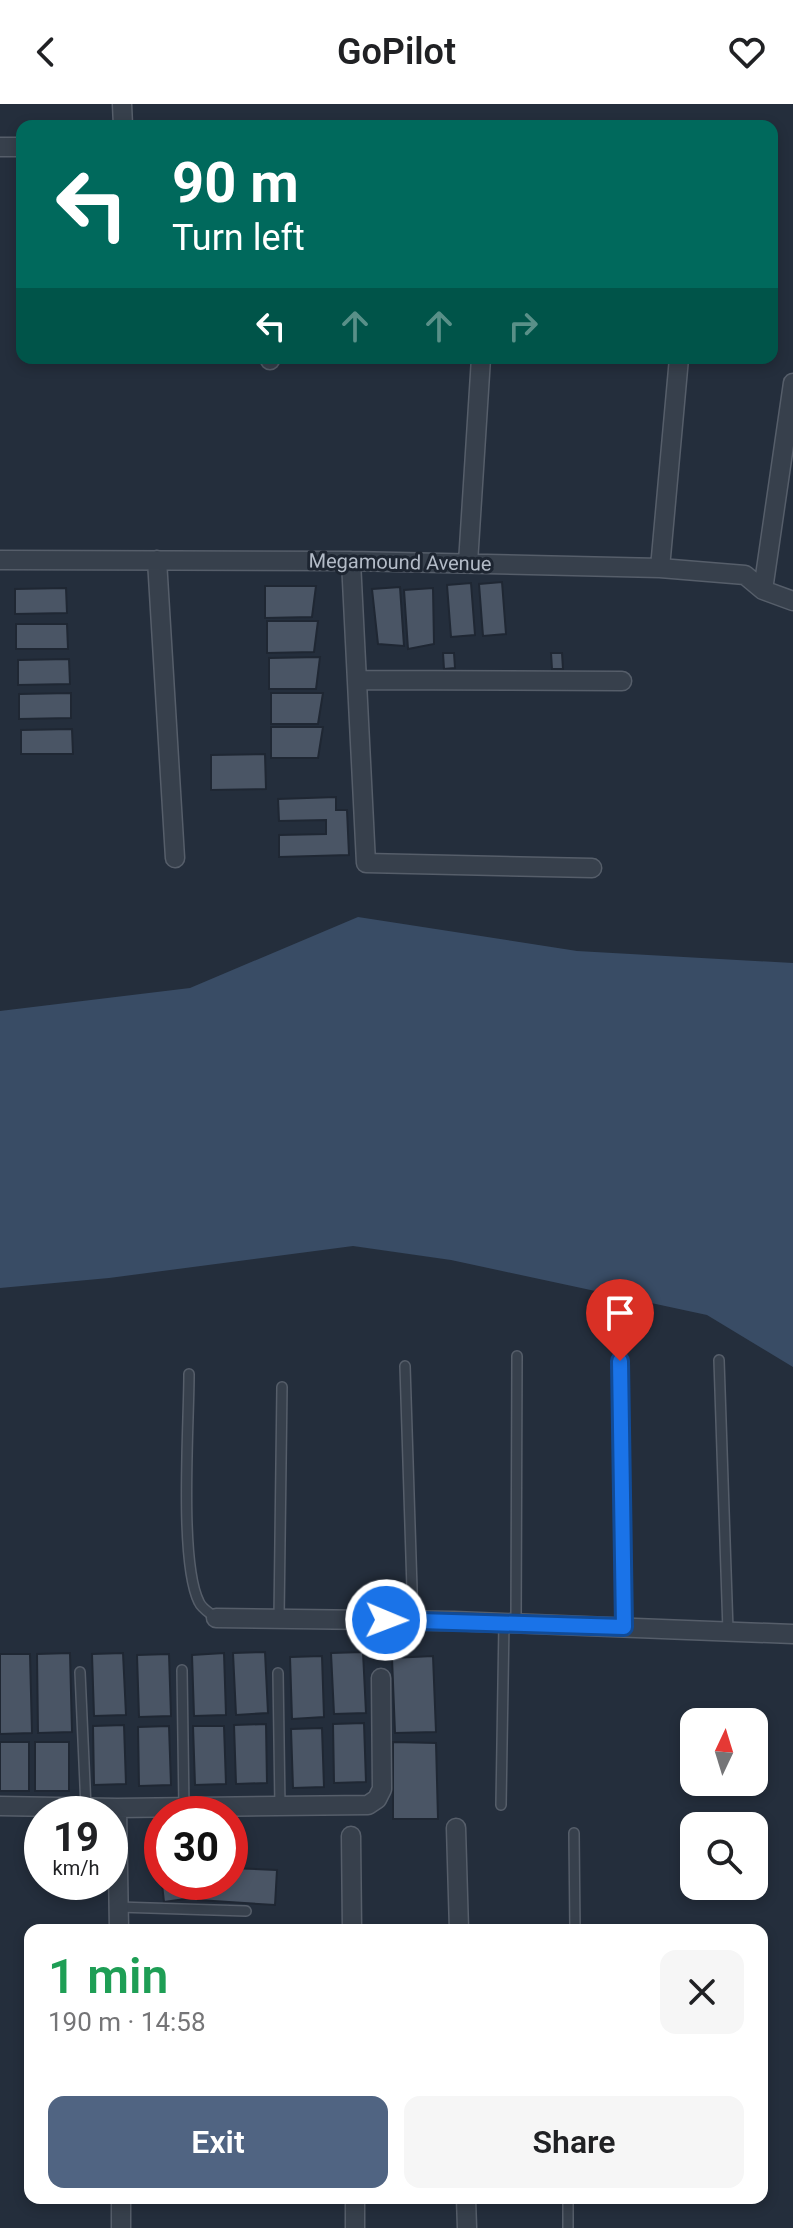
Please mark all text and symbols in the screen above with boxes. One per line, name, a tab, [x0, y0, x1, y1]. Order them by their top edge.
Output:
icon: back	[24, 30, 68, 74]
icon: heart	[725, 30, 769, 74]
text: GoPilot	[337, 31, 456, 73]
text: 90 m	[172, 150, 299, 216]
icon: left	[40, 152, 144, 256]
text: Turn left	[172, 217, 305, 259]
icon: left	[249, 304, 293, 348]
icon: ahead	[333, 304, 377, 348]
icon: ahead	[417, 304, 461, 348]
icon: right	[501, 304, 545, 348]
street label: Megamound Avenue	[308, 548, 492, 576]
pin	[586, 1279, 654, 1361]
icon: arrive	[598, 1291, 642, 1335]
position arrow	[344, 1578, 428, 1662]
north arrow	[680, 1708, 768, 1796]
map controls	[680, 1708, 768, 1900]
speed limit sign: 30	[144, 1796, 248, 1900]
button: search	[680, 1812, 768, 1900]
text: 19	[53, 1814, 99, 1861]
text: km/h	[53, 1856, 99, 1880]
text: 1 min	[48, 1948, 168, 2005]
button: close	[660, 1950, 744, 2034]
text: 190 m · 14:58	[48, 2007, 206, 2037]
button: Exit	[48, 2096, 388, 2188]
button: Share	[404, 2096, 744, 2188]

